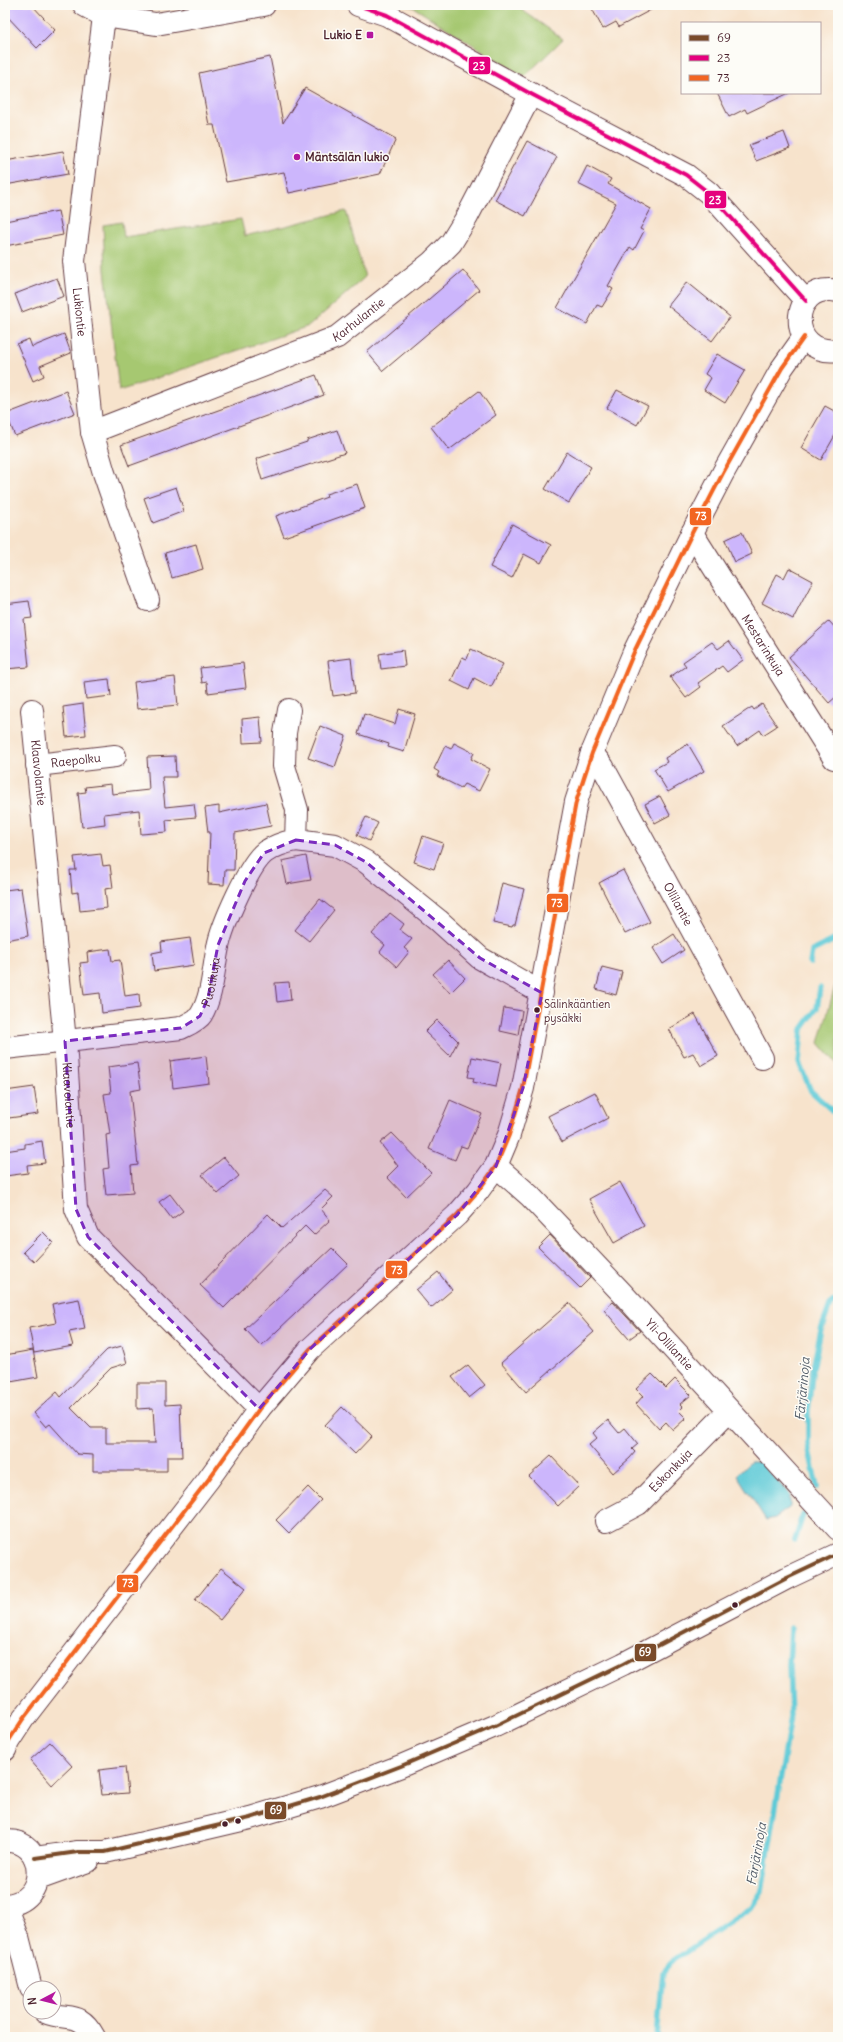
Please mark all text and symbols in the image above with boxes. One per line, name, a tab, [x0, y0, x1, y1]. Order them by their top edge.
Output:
legend	[681, 22, 821, 94]
place label: Lukio E	[323, 27, 362, 42]
marker: Lukio E	[365, 30, 375, 40]
text: 69	[717, 30, 731, 45]
text: 23	[717, 50, 731, 65]
line badge: 23	[468, 56, 491, 75]
text: 23	[473, 59, 485, 73]
text: 73	[717, 70, 730, 85]
place label: Mäntsälän lukio	[305, 149, 390, 164]
marker: Mäntsälän lukio	[292, 152, 302, 162]
line badge: 23	[704, 190, 727, 209]
text: 23	[709, 193, 721, 207]
street label: Lukiontie	[70, 287, 90, 337]
street label: Karhulantie	[330, 295, 387, 345]
line badge: 73	[689, 507, 712, 526]
text: 73	[695, 509, 707, 523]
street label: Mestarinkuja	[738, 612, 788, 679]
street label: Klaavolantie	[28, 739, 49, 806]
street label: Raepolku	[50, 750, 102, 770]
street label: Ollilantie	[660, 880, 696, 928]
line badge: 73	[546, 893, 569, 913]
text: 73	[551, 896, 563, 910]
street label: Puotikuja	[198, 956, 223, 1009]
place label: Sälinkääntien pysäkki	[544, 997, 610, 1025]
marker: Sälinkääntien pysäkki	[532, 1005, 542, 1015]
street label: Klaavolantie	[59, 1062, 79, 1129]
line badge: 73	[385, 1260, 408, 1279]
text: 73	[391, 1263, 403, 1277]
street label: Yli-Ollilantie	[642, 1316, 697, 1373]
water label: Färjärinoja	[791, 1356, 814, 1421]
street label: Eskonkuja	[646, 1445, 695, 1495]
line badge: 73	[116, 1574, 139, 1593]
text: 73	[122, 1576, 134, 1590]
unlabelled marker	[730, 1600, 740, 1610]
line badge: 69	[634, 1643, 657, 1662]
text: 69	[639, 1645, 651, 1659]
line badge: 69	[264, 1801, 287, 1820]
text: 69	[270, 1803, 282, 1817]
unlabelled marker	[233, 1816, 243, 1826]
unlabelled marker	[220, 1819, 230, 1829]
water label: Färjärinoja	[743, 1821, 770, 1887]
north arrow	[22, 1980, 62, 2020]
text: N	[25, 1997, 39, 2006]

